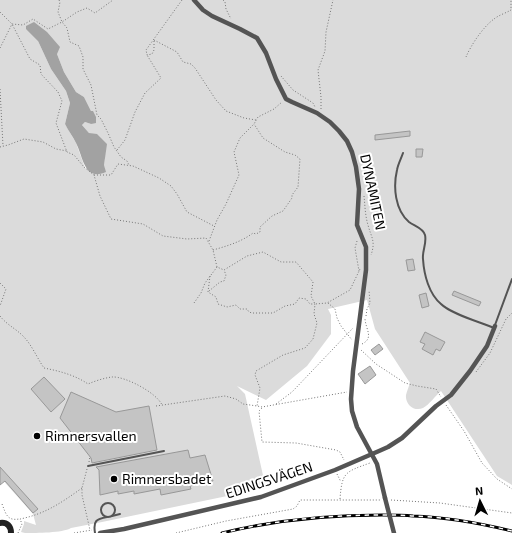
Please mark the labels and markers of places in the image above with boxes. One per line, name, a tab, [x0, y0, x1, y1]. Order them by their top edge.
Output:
place label: Rimnersvallen	[45, 427, 137, 444]
marker: Rimnersvallen	[32, 431, 42, 441]
place label: Rimnersbadet	[122, 470, 211, 487]
marker: Rimnersbadet	[109, 474, 119, 484]

